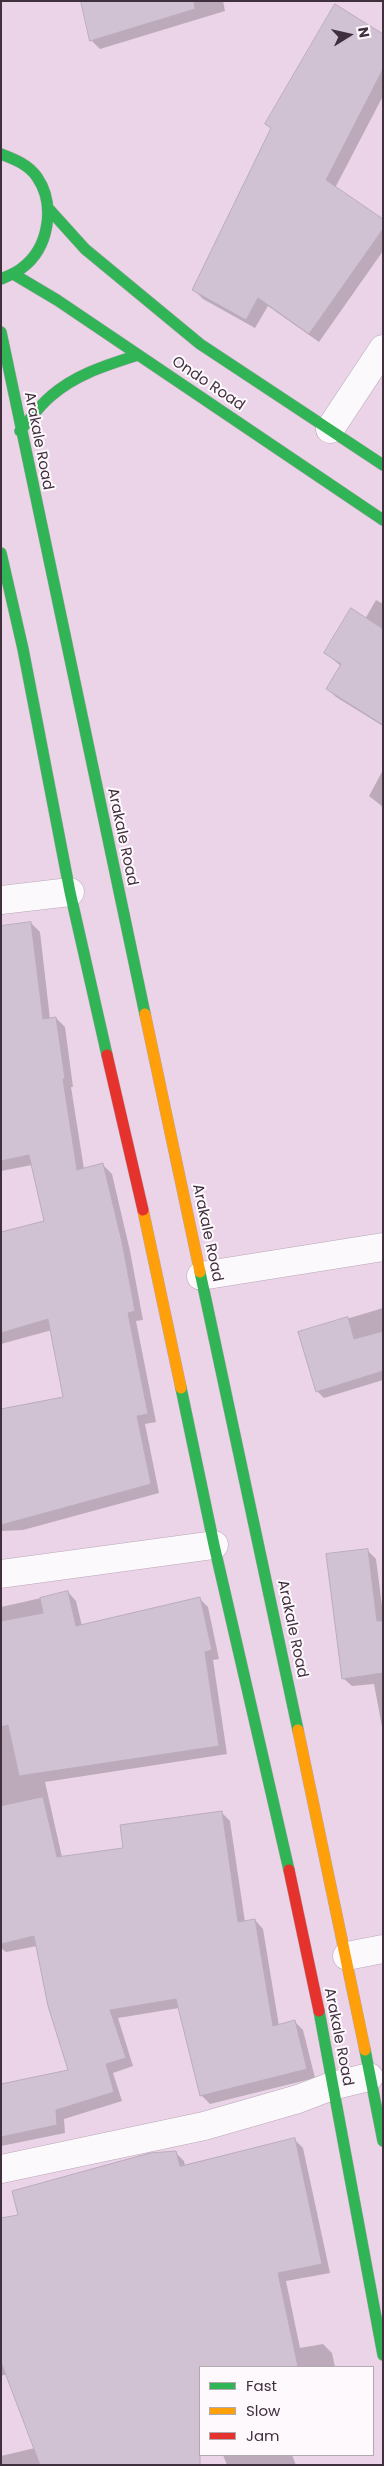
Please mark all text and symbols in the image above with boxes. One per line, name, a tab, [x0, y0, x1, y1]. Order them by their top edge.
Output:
north arrow	[324, 10, 374, 60]
text: N	[353, 25, 375, 39]
street label: Ondo Road	[168, 353, 248, 415]
street label: Arakale Road	[20, 390, 56, 492]
street label: Arakale Road	[103, 786, 141, 888]
street label: Arakale Road	[188, 1182, 226, 1284]
street label: Arakale Road	[273, 1578, 311, 1680]
street label: Arakale Road	[320, 1986, 356, 2088]
legend	[199, 2366, 374, 2456]
text: Fast	[246, 2375, 277, 2396]
text: Slow	[246, 2400, 280, 2421]
text: Jam	[246, 2425, 280, 2446]

